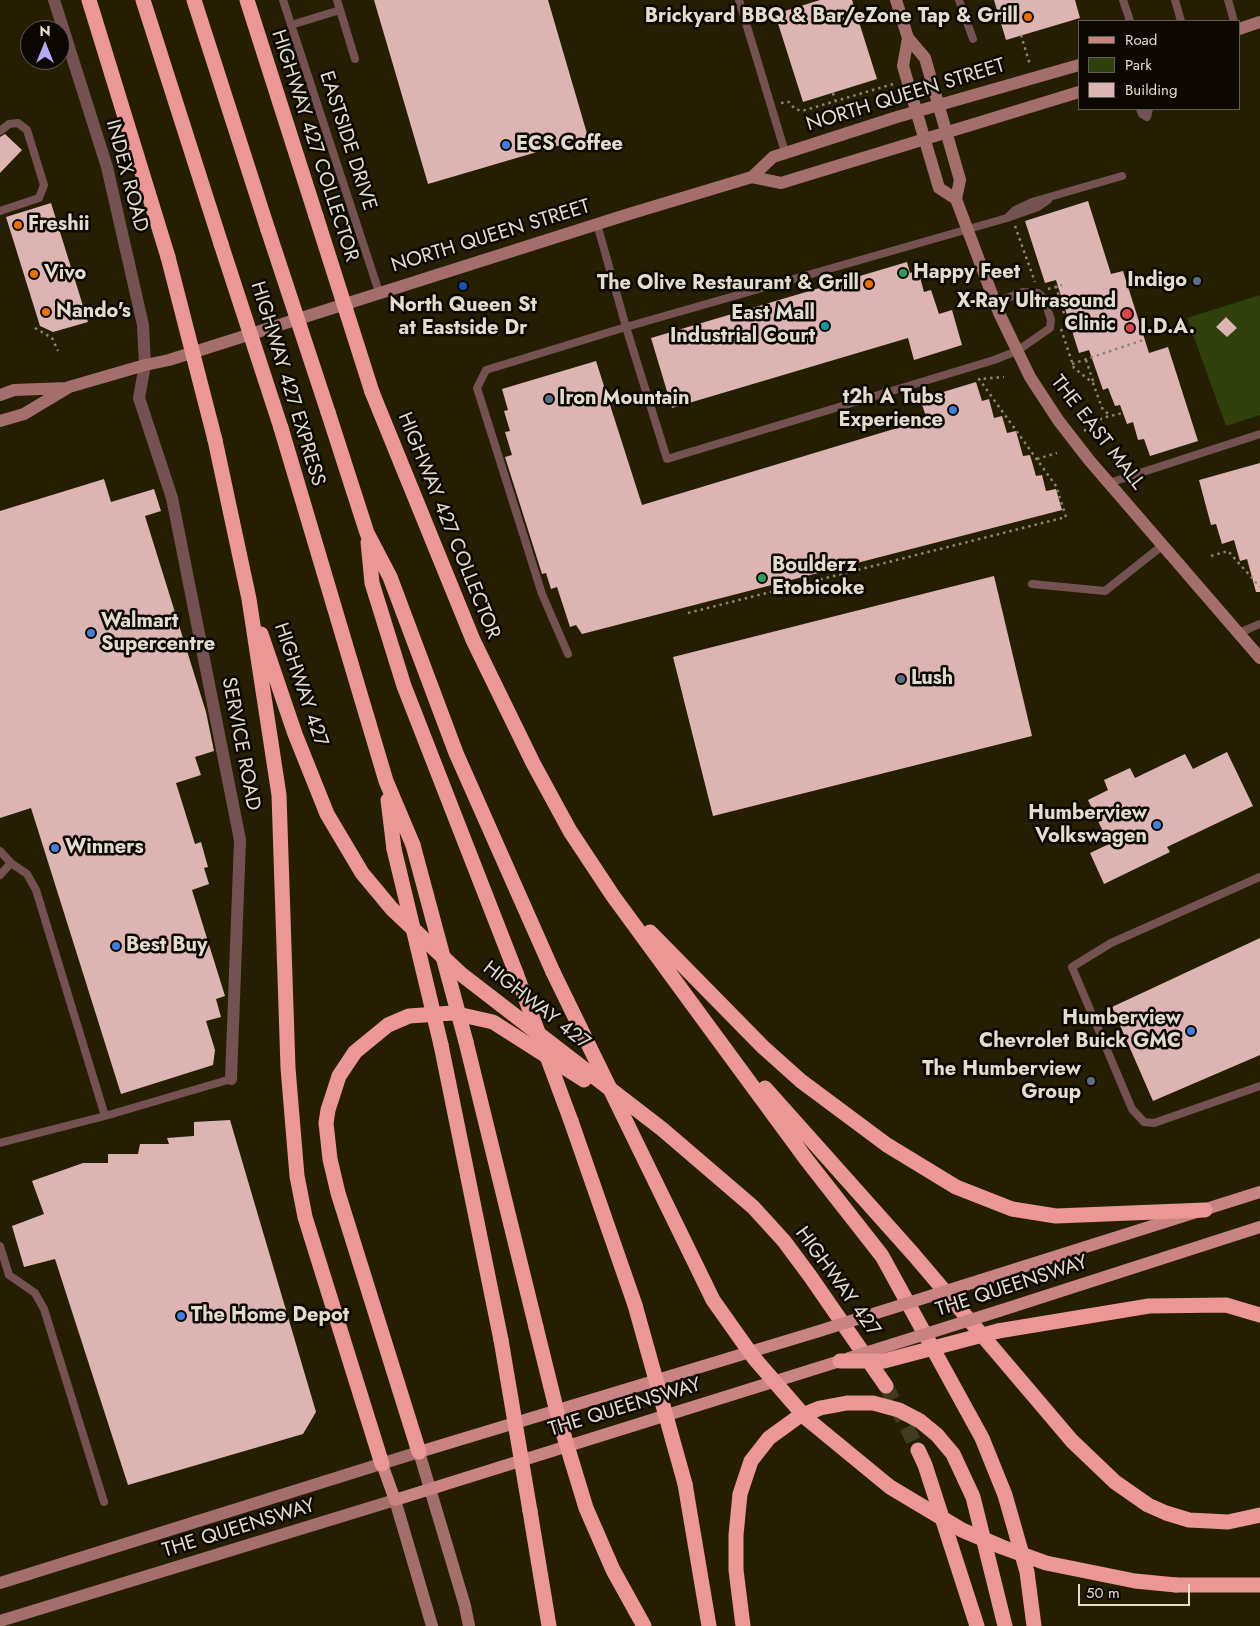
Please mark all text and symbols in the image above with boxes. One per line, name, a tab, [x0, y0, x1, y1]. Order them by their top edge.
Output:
place label: Brickyard BBQ & Bar/eZone Tap & Grill	[645, 5, 1018, 29]
marker: Brickyard BBQ & Bar/eZone Tap & Grill	[1022, 11, 1034, 23]
north arrow	[20, 20, 70, 70]
legend	[1078, 20, 1240, 110]
text: N	[39, 21, 51, 41]
street label: HIGHWAY 427 COLLECTOR	[265, 27, 363, 265]
text: Road	[1125, 29, 1157, 51]
street label: NORTH QUEEN STREET	[804, 54, 1008, 138]
text: Park	[1125, 54, 1152, 76]
street label: EASTSIDE DRIVE	[313, 68, 381, 214]
text: Building	[1125, 79, 1177, 101]
street label: INDEX ROAD	[99, 117, 153, 235]
place label: ECS Coffee	[516, 133, 623, 157]
marker: ECS Coffee	[500, 139, 512, 151]
street label: NORTH QUEEN STREET	[389, 195, 593, 279]
place label: Freshii	[28, 213, 90, 237]
marker: Freshii	[12, 219, 24, 231]
place label: Happy Feet	[913, 261, 1020, 285]
place label: Vivo	[44, 262, 86, 286]
marker: Happy Feet	[897, 267, 909, 279]
marker: Vivo	[28, 268, 40, 280]
place label: Indigo	[1127, 269, 1187, 293]
place label: The Olive Restaurant & Grill	[597, 272, 859, 296]
marker: Indigo	[1191, 275, 1203, 287]
marker: The Olive Restaurant & Grill	[863, 278, 875, 290]
street label: HIGHWAY 427 EXPRESS	[244, 279, 330, 489]
marker: North Queen St at Eastside Dr	[457, 280, 469, 292]
place label: X-Ray Ultrasound Clinic	[957, 290, 1116, 337]
place label: North Queen St at Eastside Dr	[389, 294, 537, 341]
place label: Nando's	[56, 300, 131, 324]
place label: East Mall Industrial Court	[670, 302, 815, 349]
marker: Nando's	[40, 306, 52, 318]
marker: X-Ray Ultrasound Clinic	[1120, 307, 1134, 321]
place label: I.D.A.	[1140, 316, 1195, 340]
marker: East Mall Industrial Court	[819, 320, 831, 332]
marker: I.D.A.	[1124, 322, 1136, 334]
street label: THE EAST MALL	[1045, 371, 1149, 495]
place label: t2h A Tubs Experience	[838, 386, 943, 433]
place label: Iron Mountain	[559, 387, 689, 411]
marker: Iron Mountain	[543, 393, 555, 405]
marker: t2h A Tubs Experience	[947, 404, 959, 416]
street label: HIGHWAY 427 COLLECTOR	[391, 409, 505, 643]
place label: Boulderz Etobicoke	[772, 554, 864, 601]
marker: Boulderz Etobicoke	[756, 572, 768, 584]
place label: Walmart Supercentre	[101, 610, 215, 657]
street label: HIGHWAY 427	[268, 620, 332, 750]
marker: Walmart Supercentre	[85, 627, 97, 639]
place label: Lush	[911, 667, 953, 691]
marker: Lush	[895, 673, 907, 685]
street label: SERVICE ROAD	[215, 675, 265, 813]
place label: Humberview Volkswagen	[1028, 802, 1147, 849]
marker: Humberview Volkswagen	[1151, 819, 1163, 831]
place label: Winners	[65, 836, 144, 860]
marker: Winners	[49, 842, 61, 854]
place label: Best Buy	[126, 934, 207, 958]
marker: Best Buy	[110, 940, 122, 952]
street label: HIGHWAY 427	[478, 957, 594, 1055]
place label: Humberview Chevrolet Buick GMC	[979, 1007, 1181, 1054]
marker: Humberview Chevrolet Buick GMC	[1185, 1025, 1197, 1037]
place label: The Humberview Group	[922, 1058, 1081, 1105]
marker: The Humberview Group	[1085, 1075, 1097, 1087]
street label: HIGHWAY 427	[789, 1223, 885, 1341]
street label: THE QUEENSWAY	[933, 1251, 1091, 1323]
place label: The Home Depot	[191, 1304, 349, 1328]
marker: The Home Depot	[175, 1310, 187, 1322]
street label: THE QUEENSWAY	[546, 1373, 704, 1443]
street label: THE QUEENSWAY	[160, 1494, 318, 1564]
scale bar	[1080, 1574, 1192, 1606]
text: 50 m	[1086, 1582, 1120, 1604]

